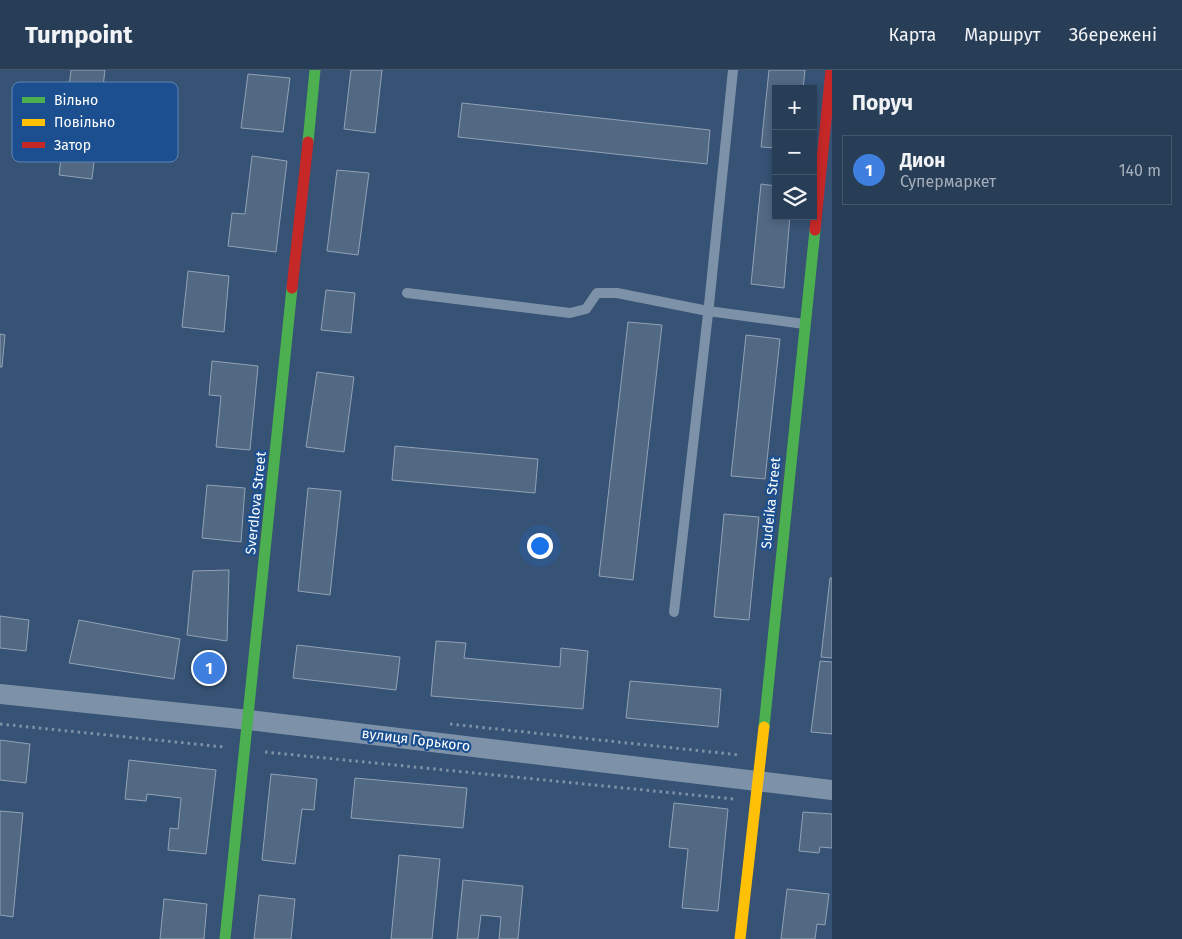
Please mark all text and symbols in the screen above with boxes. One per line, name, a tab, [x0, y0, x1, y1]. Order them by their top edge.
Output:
text: Turnpoint	[25, 21, 132, 49]
text: Карта	[889, 24, 936, 46]
text: Маршрут	[964, 24, 1041, 46]
text: Збережені	[1069, 24, 1157, 46]
legend	[12, 82, 178, 162]
map controls	[772, 85, 817, 220]
button: +	[772, 85, 817, 130]
text: Поруч	[852, 90, 913, 116]
text: Вільно	[54, 92, 98, 109]
text: Повільно	[54, 114, 115, 131]
button: −	[772, 130, 817, 175]
text: Затор	[54, 137, 91, 154]
text: Дион	[900, 149, 945, 172]
text: 1	[865, 161, 873, 180]
text: 140 m	[1119, 161, 1161, 180]
text: Супермаркет	[900, 172, 996, 191]
button: layers	[772, 175, 817, 220]
street label: Sverdlova Street	[242, 450, 270, 555]
street label: Sudeika Street	[758, 455, 784, 550]
your location	[527, 533, 553, 559]
pin: 1	[193, 649, 225, 687]
street label: вулиця Горького	[361, 725, 471, 755]

